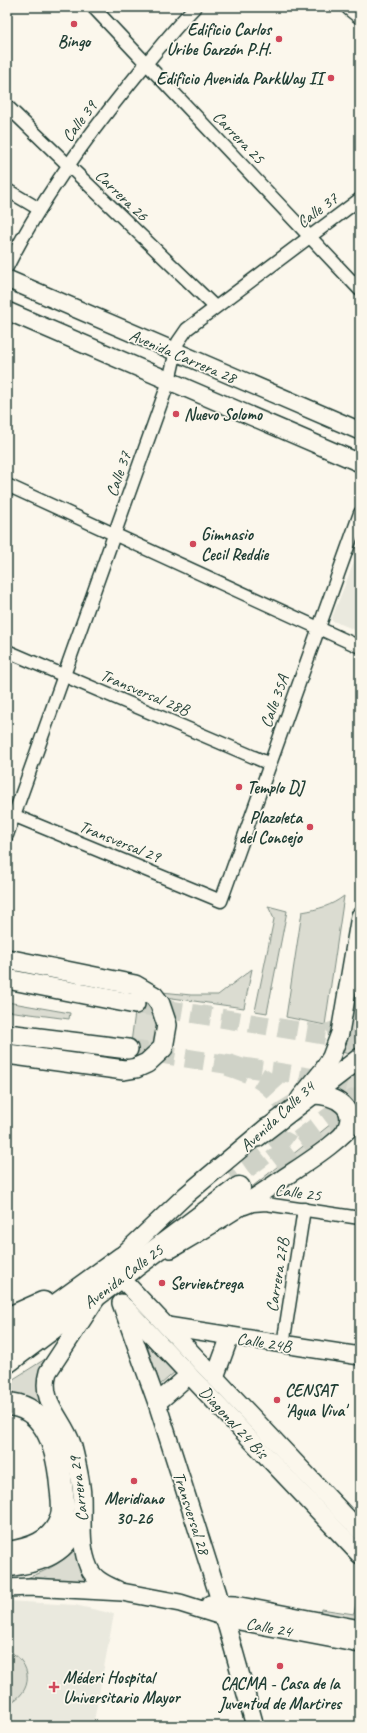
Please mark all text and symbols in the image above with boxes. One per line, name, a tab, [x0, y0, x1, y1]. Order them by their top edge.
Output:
marker: Bingo	[69, 19, 79, 29]
place label: Edificio Carlos Uribe Garzón P.H.	[166, 19, 273, 60]
place label: Bingo	[58, 31, 92, 52]
marker: Edificio Carlos Uribe Garzón P.H.	[274, 34, 284, 44]
place label: Edificio Avenida ParkWay II	[156, 68, 327, 89]
marker: Edificio Avenida ParkWay II	[326, 73, 336, 83]
street label: Calle 39	[57, 95, 102, 146]
street label: Carrera 25	[208, 106, 270, 169]
street label: Carrera 26	[91, 165, 154, 227]
street label: Calle 37	[293, 187, 343, 233]
street label: Avenida Carrera 28	[126, 325, 241, 389]
place label: Nuevo Solomo	[184, 404, 264, 425]
marker: Nuevo Solomo	[171, 409, 181, 419]
street label: Calle 37	[101, 448, 136, 499]
place label: Gimnasio Cecil Reddie	[201, 524, 270, 565]
marker: Gimnasio Cecil Reddie	[188, 539, 198, 549]
street label: Transversal 28B	[97, 664, 193, 721]
street label: Calle 35A	[255, 671, 294, 730]
place label: Templo DJ	[247, 777, 306, 798]
marker: Templo DJ	[234, 782, 244, 792]
place label: Plazoleta del Concejo	[239, 807, 304, 848]
street label: Transversal 29	[76, 816, 165, 868]
marker: Plazoleta del Concejo	[305, 822, 315, 832]
street label: Avenida Calle 34	[236, 1075, 321, 1156]
street label: Calle 25	[274, 1179, 324, 1206]
street label: Carrera 27B	[261, 1235, 294, 1314]
street label: Avenida Calle 25	[79, 1239, 168, 1313]
place label: Servientrega	[170, 1273, 245, 1294]
marker: Servientrega	[157, 1278, 167, 1288]
street label: Calle 24B	[235, 1328, 294, 1357]
place label: CENSAT 'Agua Viva'	[285, 1380, 350, 1421]
street label: Diagonal 24 Bis	[195, 1382, 274, 1465]
marker: CENSAT 'Agua Viva'	[272, 1395, 282, 1405]
street label: Carrera 29	[64, 1454, 93, 1523]
street label: Transversal 28	[168, 1469, 215, 1559]
marker: Meridiano 30-26	[129, 1476, 139, 1486]
place label: Meridiano 30-26	[104, 1488, 165, 1529]
street label: Calle 24	[244, 1613, 296, 1643]
marker: CACMA - Casa de la Juventud de Martires	[275, 1661, 285, 1671]
place label: Méderi Hospital Universitario Mayor	[63, 1667, 182, 1708]
place label: CACMA - Casa de la Juventud de Martires	[218, 1673, 343, 1714]
marker: Méderi Hospital Universitario Mayor	[48, 1681, 60, 1693]

